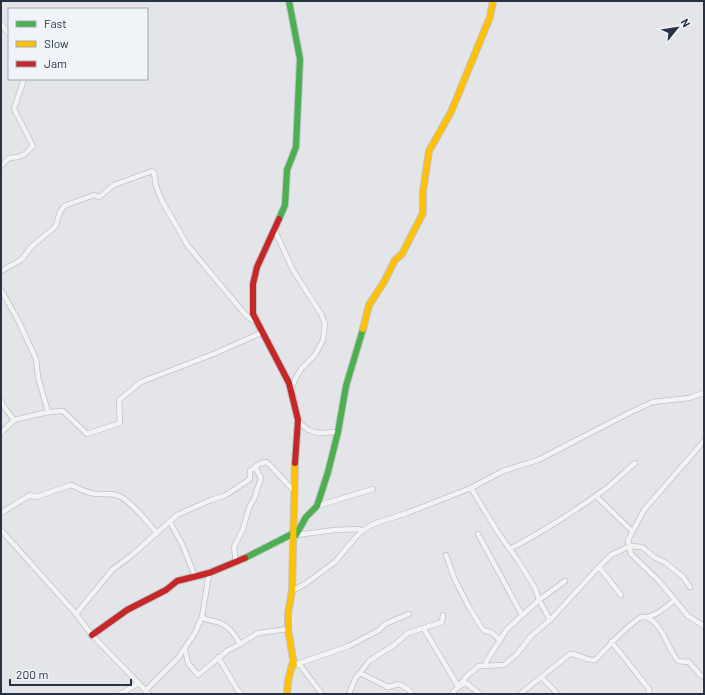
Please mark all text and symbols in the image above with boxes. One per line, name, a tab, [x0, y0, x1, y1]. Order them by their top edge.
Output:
legend	[8, 8, 148, 80]
north arrow	[657, 8, 697, 48]
text: Fast	[44, 16, 67, 30]
text: N	[679, 16, 694, 29]
text: Slow	[44, 36, 69, 50]
text: Jam	[44, 56, 67, 70]
scale bar	[10, 661, 131, 687]
text: 200 m	[16, 667, 48, 681]

